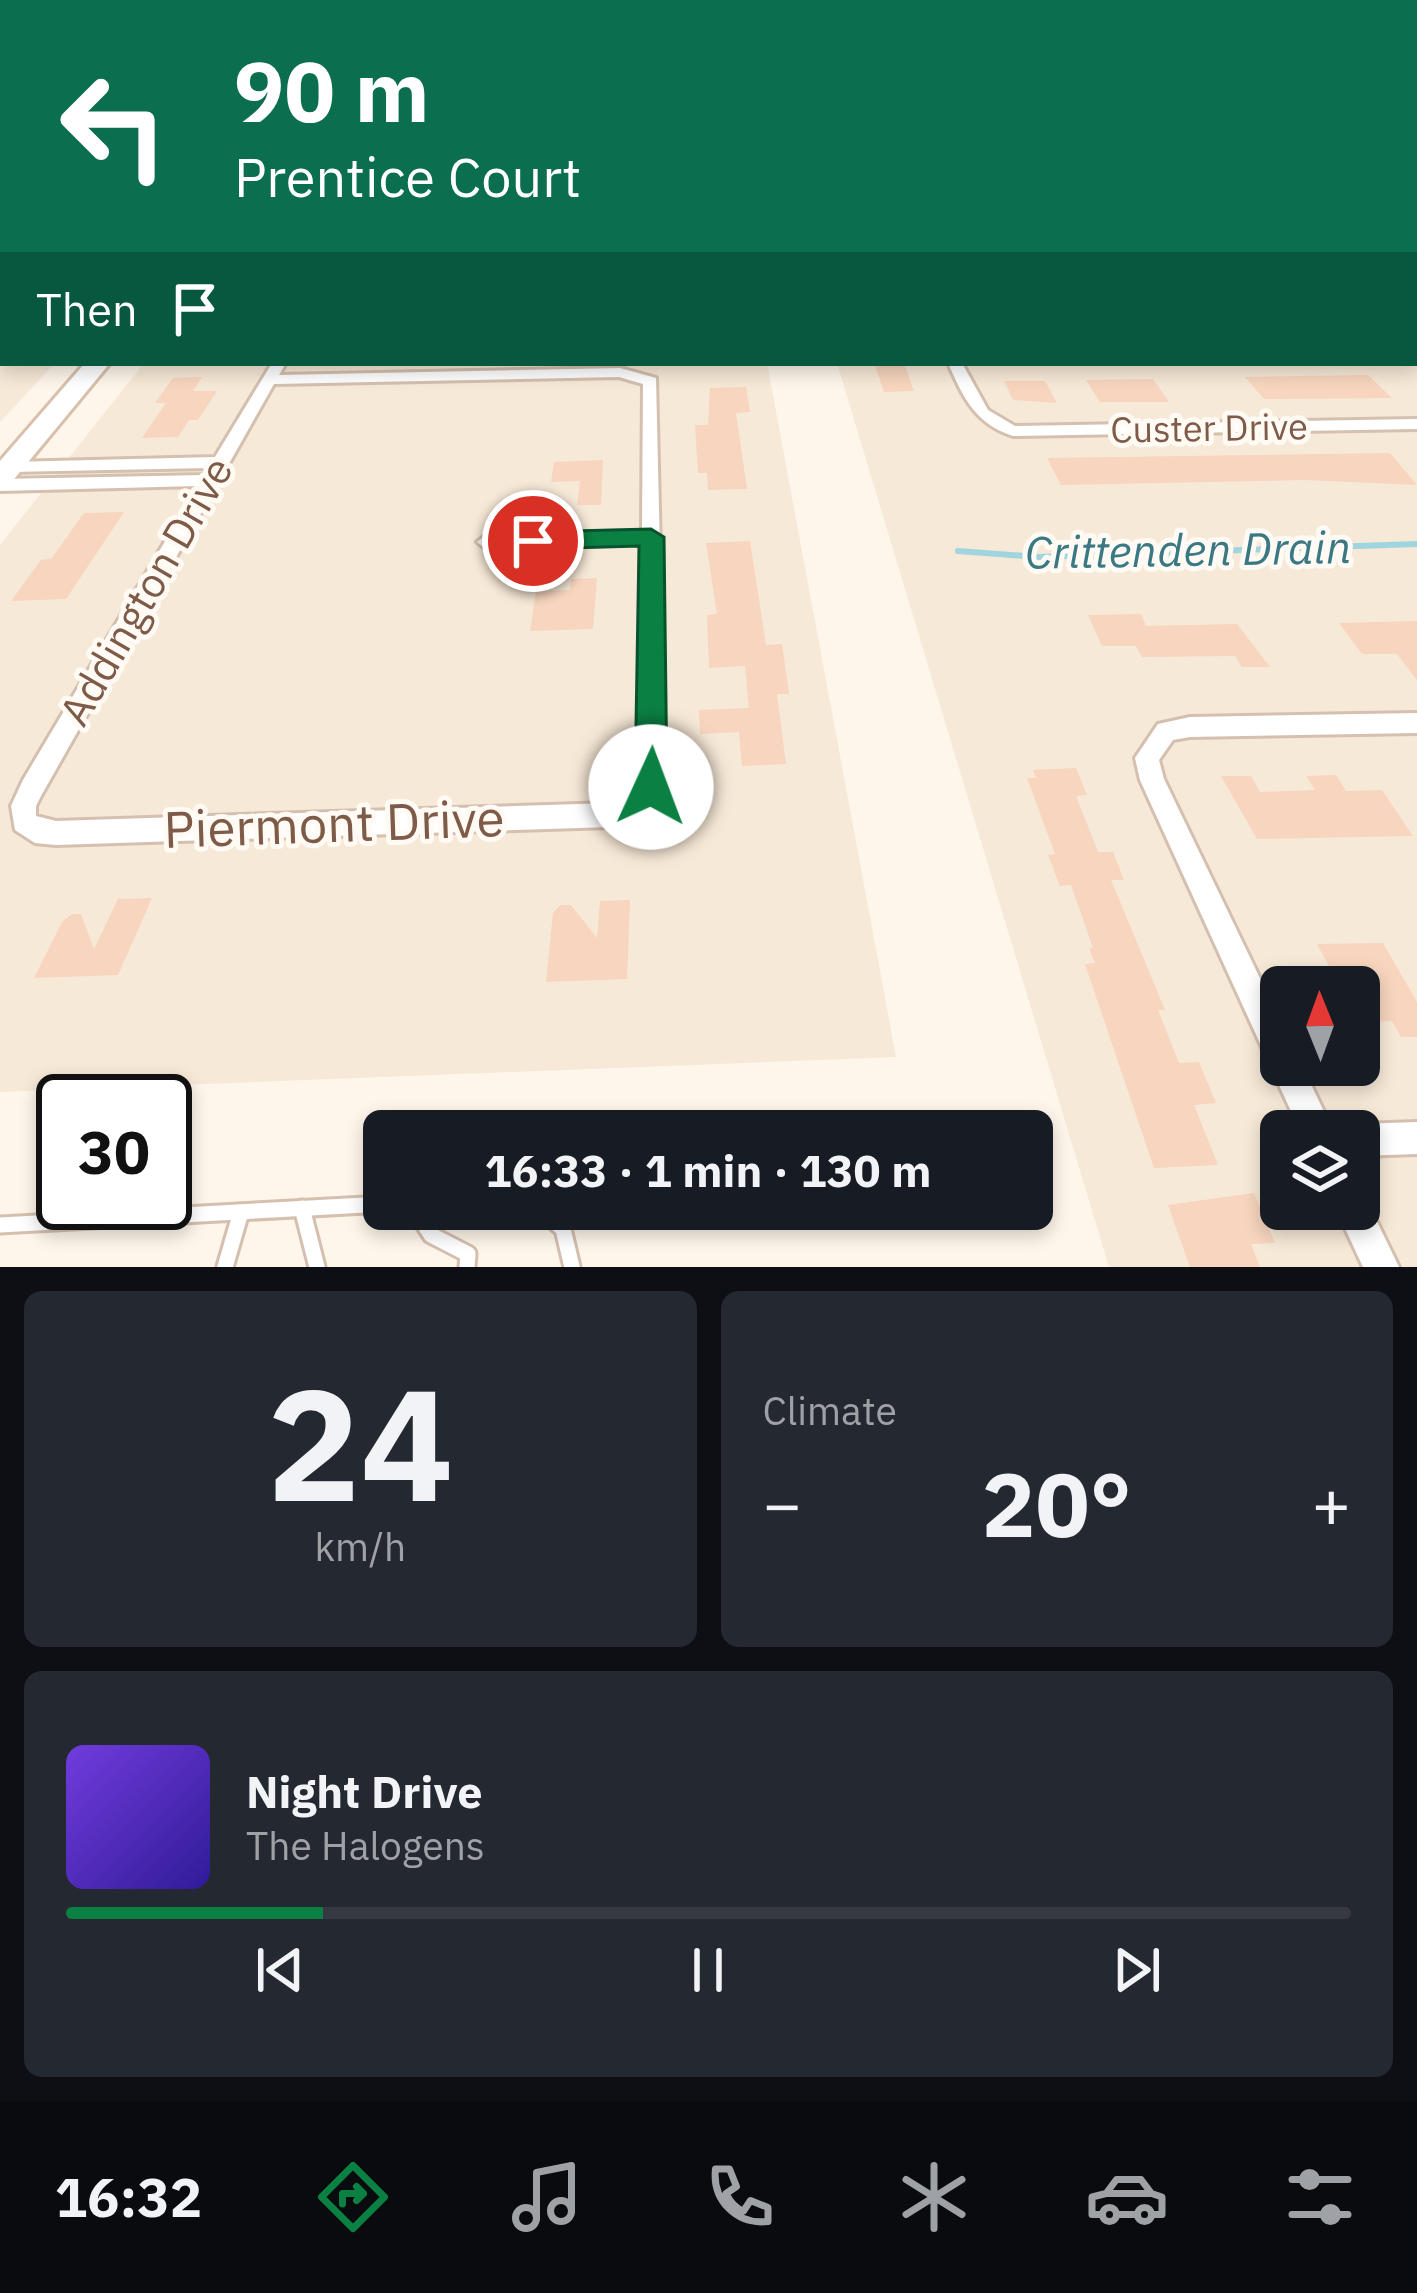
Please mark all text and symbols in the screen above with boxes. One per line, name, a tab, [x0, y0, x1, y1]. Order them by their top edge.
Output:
text: 90 m	[234, 36, 430, 145]
icon: left	[36, 48, 192, 204]
text: Prentice Court	[234, 142, 581, 212]
icon: arrive	[162, 276, 228, 342]
text: Then	[36, 280, 138, 338]
street label: Custer Drive	[1110, 402, 1308, 453]
street label: Addington Drive	[46, 446, 245, 735]
pin	[482, 490, 584, 592]
icon: arrive	[500, 508, 566, 574]
water label: Crittenden Drain	[1024, 517, 1352, 581]
position arrow	[588, 724, 714, 850]
street label: Piermont Drive	[163, 784, 505, 862]
north arrow	[1260, 966, 1380, 1086]
map controls	[1260, 966, 1380, 1230]
speed limit sign: 30	[36, 1074, 192, 1230]
button: layers	[1260, 1110, 1380, 1230]
text: 16:33 · 1 min · 130 m	[485, 1141, 931, 1199]
text: 24	[267, 1341, 454, 1544]
text: Climate	[763, 1385, 897, 1436]
text: 20°	[982, 1445, 1132, 1562]
text: −	[763, 1460, 802, 1546]
text: +	[1311, 1460, 1351, 1546]
text: km/h	[314, 1521, 406, 1572]
text: Night Drive	[246, 1762, 483, 1820]
text: The Halogens	[246, 1820, 485, 1871]
icon: previous	[247, 1937, 313, 2003]
icon: pause	[675, 1937, 741, 2003]
icon: next	[1104, 1937, 1170, 2003]
icon: directions	[311, 2155, 395, 2239]
icon: music	[505, 2155, 589, 2239]
icon: phone	[698, 2155, 782, 2239]
icon: climate	[892, 2155, 976, 2239]
icon: car	[1085, 2155, 1169, 2239]
icon: filters	[1278, 2155, 1362, 2239]
text: 16:32	[55, 2162, 202, 2232]

